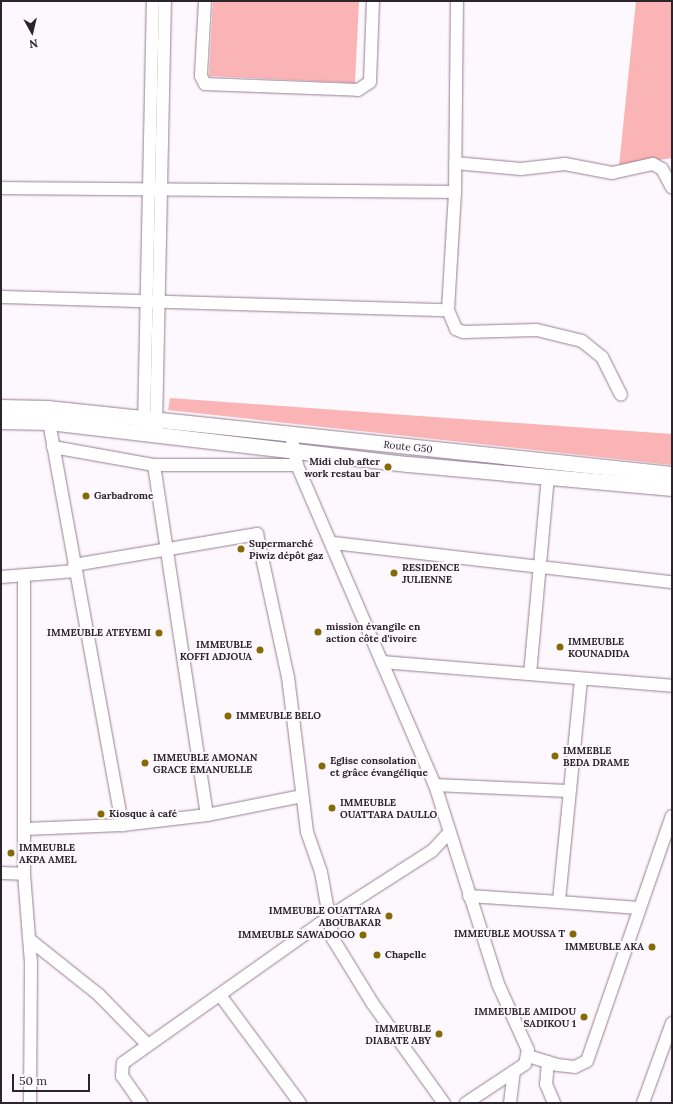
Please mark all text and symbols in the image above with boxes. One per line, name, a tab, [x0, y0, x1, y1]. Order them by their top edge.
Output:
north arrow	[12, 12, 52, 52]
text: N	[28, 36, 39, 51]
street label: Route G50	[383, 438, 433, 456]
place label: Midi club after work restau bar	[304, 455, 380, 478]
marker: Midi club after work restau bar	[383, 462, 393, 472]
place label: Garbadrome	[94, 490, 153, 502]
marker: Garbadrome	[81, 491, 91, 501]
place label: Supermarché Piwiz dépôt gaz	[249, 537, 323, 560]
marker: Supermarché Piwiz dépôt gaz	[236, 544, 246, 554]
place label: RESIDENCE JULIENNE	[402, 561, 459, 584]
marker: RESIDENCE JULIENNE	[389, 568, 399, 578]
place label: mission évangile en action côte d'ivoire	[326, 620, 420, 644]
place label: IMMEUBLE ATEYEMI	[47, 627, 151, 639]
marker: mission évangile en action côte d'ivoire	[313, 627, 323, 637]
marker: IMMEUBLE ATEYEMI	[154, 628, 164, 638]
place label: IMMEUBLE KOUNADIDA	[568, 635, 629, 658]
place label: IMMEUBLE KOFFI ADJOUA	[180, 638, 252, 662]
marker: IMMEUBLE KOUNADIDA	[555, 642, 565, 652]
marker: IMMEUBLE KOFFI ADJOUA	[255, 645, 265, 655]
place label: IMMEUBLE BELO	[236, 710, 321, 722]
marker: IMMEUBLE BELO	[223, 711, 233, 721]
place label: IMMEBLE BEDA DRAME	[563, 744, 629, 768]
place label: IMMEUBLE AMONAN GRACE EMANUELLE	[153, 751, 257, 774]
marker: IMMEBLE BEDA DRAME	[550, 751, 560, 761]
place label: Eglise consolation et grâce évangélique	[330, 754, 428, 778]
marker: IMMEUBLE AMONAN GRACE EMANUELLE	[140, 758, 150, 768]
marker: Eglise consolation et grâce évangélique	[317, 761, 327, 771]
place label: IMMEUBLE OUATTARA DAULLO	[340, 796, 437, 820]
marker: IMMEUBLE OUATTARA DAULLO	[327, 803, 337, 813]
place label: Kiosque à café	[109, 808, 177, 820]
marker: Kiosque à café	[96, 809, 106, 819]
place label: IMMEUBLE AKPA AMEL	[19, 841, 77, 864]
marker: IMMEUBLE AKPA AMEL	[6, 848, 16, 858]
place label: IMMEUBLE OUATTARA ABOUBAKAR	[269, 904, 381, 928]
marker: IMMEUBLE OUATTARA ABOUBAKAR	[384, 911, 394, 921]
place label: IMMEUBLE MOUSSA T	[454, 928, 565, 940]
place label: IMMEUBLE SAWADOGO	[238, 929, 355, 941]
marker: IMMEUBLE MOUSSA T	[568, 929, 578, 939]
marker: IMMEUBLE SAWADOGO	[358, 930, 368, 940]
place label: IMMEUBLE AKA	[565, 941, 644, 953]
marker: IMMEUBLE AKA	[647, 942, 657, 952]
place label: Chapelle	[385, 949, 426, 961]
marker: Chapelle	[372, 950, 382, 960]
place label: IMMEUBLE AMIDOU SADIKOU 1	[474, 1005, 576, 1028]
marker: IMMEUBLE AMIDOU SADIKOU 1	[579, 1012, 589, 1022]
place label: IMMEUBLE DIABATE ABY	[365, 1022, 431, 1046]
marker: IMMEUBLE DIABATE ABY	[434, 1029, 444, 1039]
scale bar	[14, 1066, 92, 1092]
text: 50 m	[19, 1073, 47, 1088]

